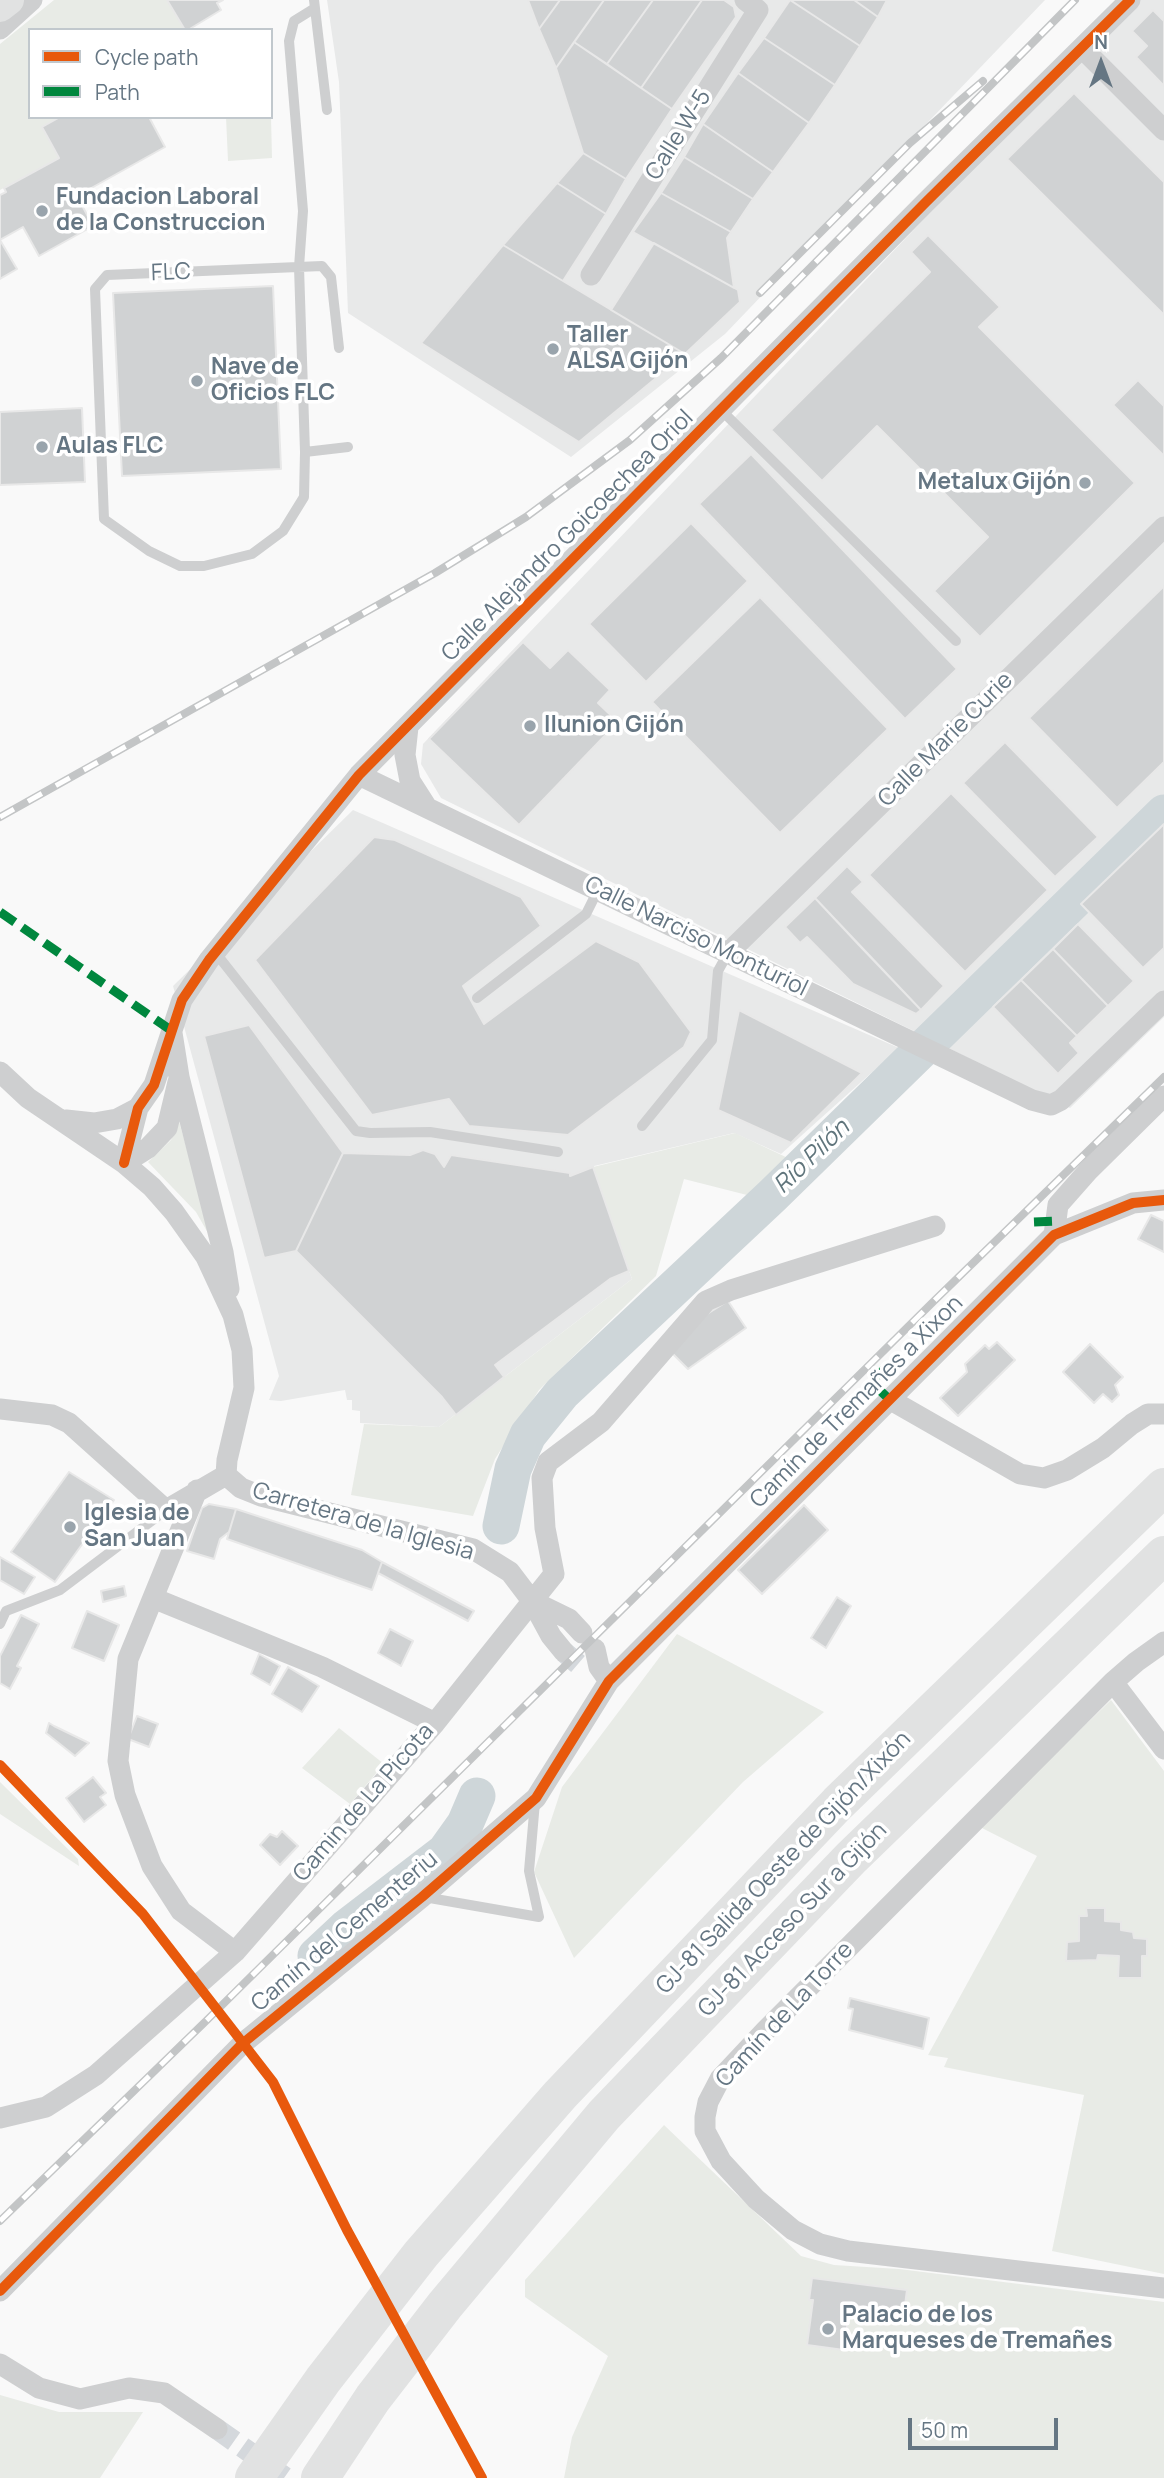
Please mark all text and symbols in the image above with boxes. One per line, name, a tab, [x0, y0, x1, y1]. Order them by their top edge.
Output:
legend	[28, 28, 273, 119]
north arrow	[1066, 28, 1136, 98]
text: N	[1094, 29, 1108, 55]
text: Cycle path	[95, 43, 198, 71]
text: Path	[95, 78, 140, 106]
street label: Calle W-5	[640, 85, 718, 185]
place label: Fundacion Laboral de la Construccion	[56, 184, 265, 238]
marker: Fundacion Laboral de la Construccion	[34, 203, 50, 219]
street label: FLC	[151, 259, 191, 287]
place label: Taller ALSA Gijón	[567, 322, 688, 376]
marker: Taller ALSA Gijón	[545, 341, 561, 357]
place label: Nave de Oficios FLC	[211, 354, 335, 408]
marker: Nave de Oficios FLC	[189, 373, 205, 389]
street label: Calle Alejandro Goicoechea Oriol	[437, 405, 699, 667]
place label: Aulas FLC	[56, 433, 164, 461]
marker: Aulas FLC	[34, 439, 50, 455]
place label: Metalux Gijón	[918, 469, 1071, 497]
marker: Metalux Gijón	[1077, 475, 1093, 491]
street label: Calle Marie Curie	[873, 667, 1019, 813]
place label: Ilunion Gijón	[544, 712, 684, 740]
marker: Ilunion Gijón	[522, 718, 538, 734]
street label: Calle Narciso Monturiol	[580, 871, 812, 1003]
water label: Río Pilón	[768, 1114, 856, 1200]
street label: Camín de Tremañes a Xixon	[745, 1290, 969, 1514]
street label: Carretera de la Iglesia	[249, 1477, 477, 1567]
place label: Iglesia de San Juan	[84, 1500, 190, 1554]
marker: Iglesia de San Juan	[62, 1519, 78, 1535]
street label: Camin de La Picota	[288, 1718, 440, 1888]
street label: GJ-81 Salida Oeste de Gijón/Xixón	[651, 1726, 917, 2000]
street label: GJ-81 Acceso Sur a Gijón	[693, 1817, 893, 2023]
street label: Camín del Cementeriu	[246, 1846, 444, 2018]
street label: Camín de La Torre	[711, 1937, 859, 2093]
place label: Palacio de los Marqueses de Tremañes	[842, 2302, 1112, 2356]
marker: Palacio de los Marqueses de Tremañes	[820, 2321, 836, 2337]
scale bar	[912, 2404, 1062, 2448]
text: 50 m	[921, 2416, 968, 2444]

